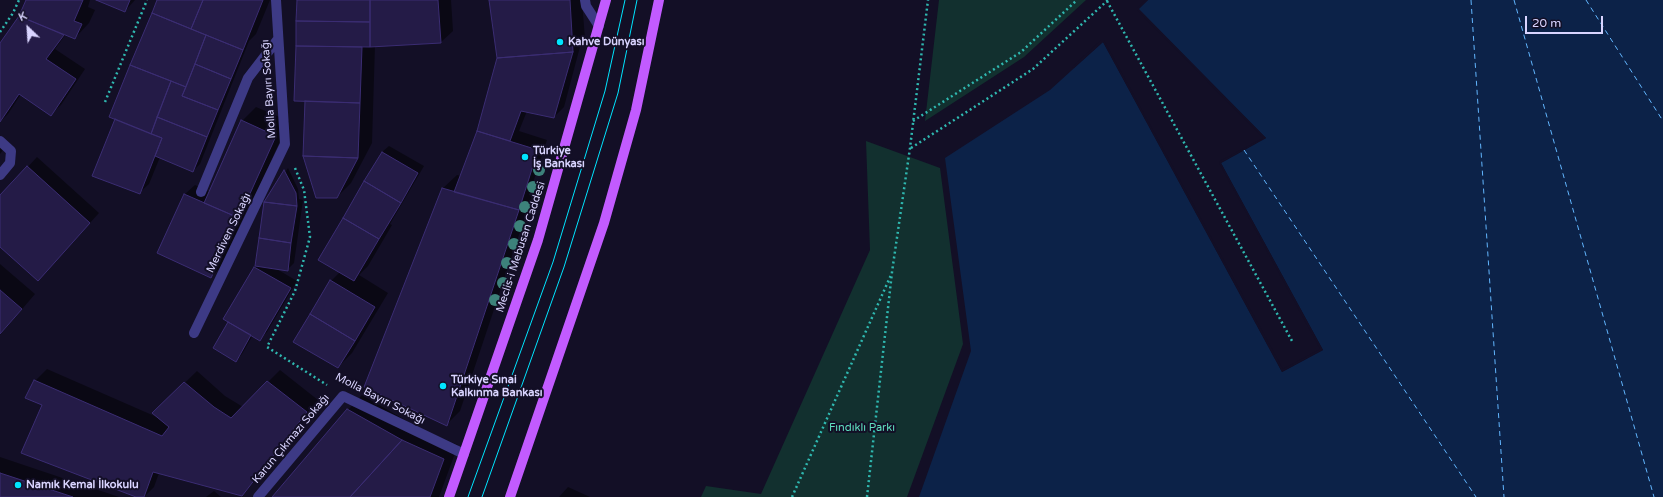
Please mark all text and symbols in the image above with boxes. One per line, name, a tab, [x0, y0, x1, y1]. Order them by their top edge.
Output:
north arrow	[8, 8, 48, 48]
scale bar	[1527, 8, 1605, 34]
text: K	[17, 9, 29, 24]
text: 20 m	[1532, 16, 1561, 30]
place label: Kahve Dünyası	[568, 35, 645, 49]
marker: Kahve Dünyası	[555, 37, 565, 47]
street label: Molla Bayırı Sokağı	[259, 39, 279, 139]
place label: Türkiye İş Bankası	[533, 144, 585, 170]
marker: Türkiye İş Bankası	[520, 152, 530, 162]
street label: Meclis-i Mebusan Caddesi	[494, 180, 548, 314]
street label: Merdiven Sokağı	[204, 191, 254, 275]
street label: Molla Bayırı Sokağı	[333, 371, 427, 427]
place label: Türkiye Sınai Kalkınma Bankası	[451, 373, 542, 399]
marker: Türkiye Sınai Kalkınma Bankası	[438, 381, 448, 391]
street label: Karun Çıkmazı Sokağı	[250, 392, 332, 486]
park label: Fındıklı Parkı	[829, 421, 895, 435]
place label: Namık Kemal İlkokulu	[26, 478, 139, 492]
marker: Namık Kemal İlkokulu	[13, 480, 23, 490]

